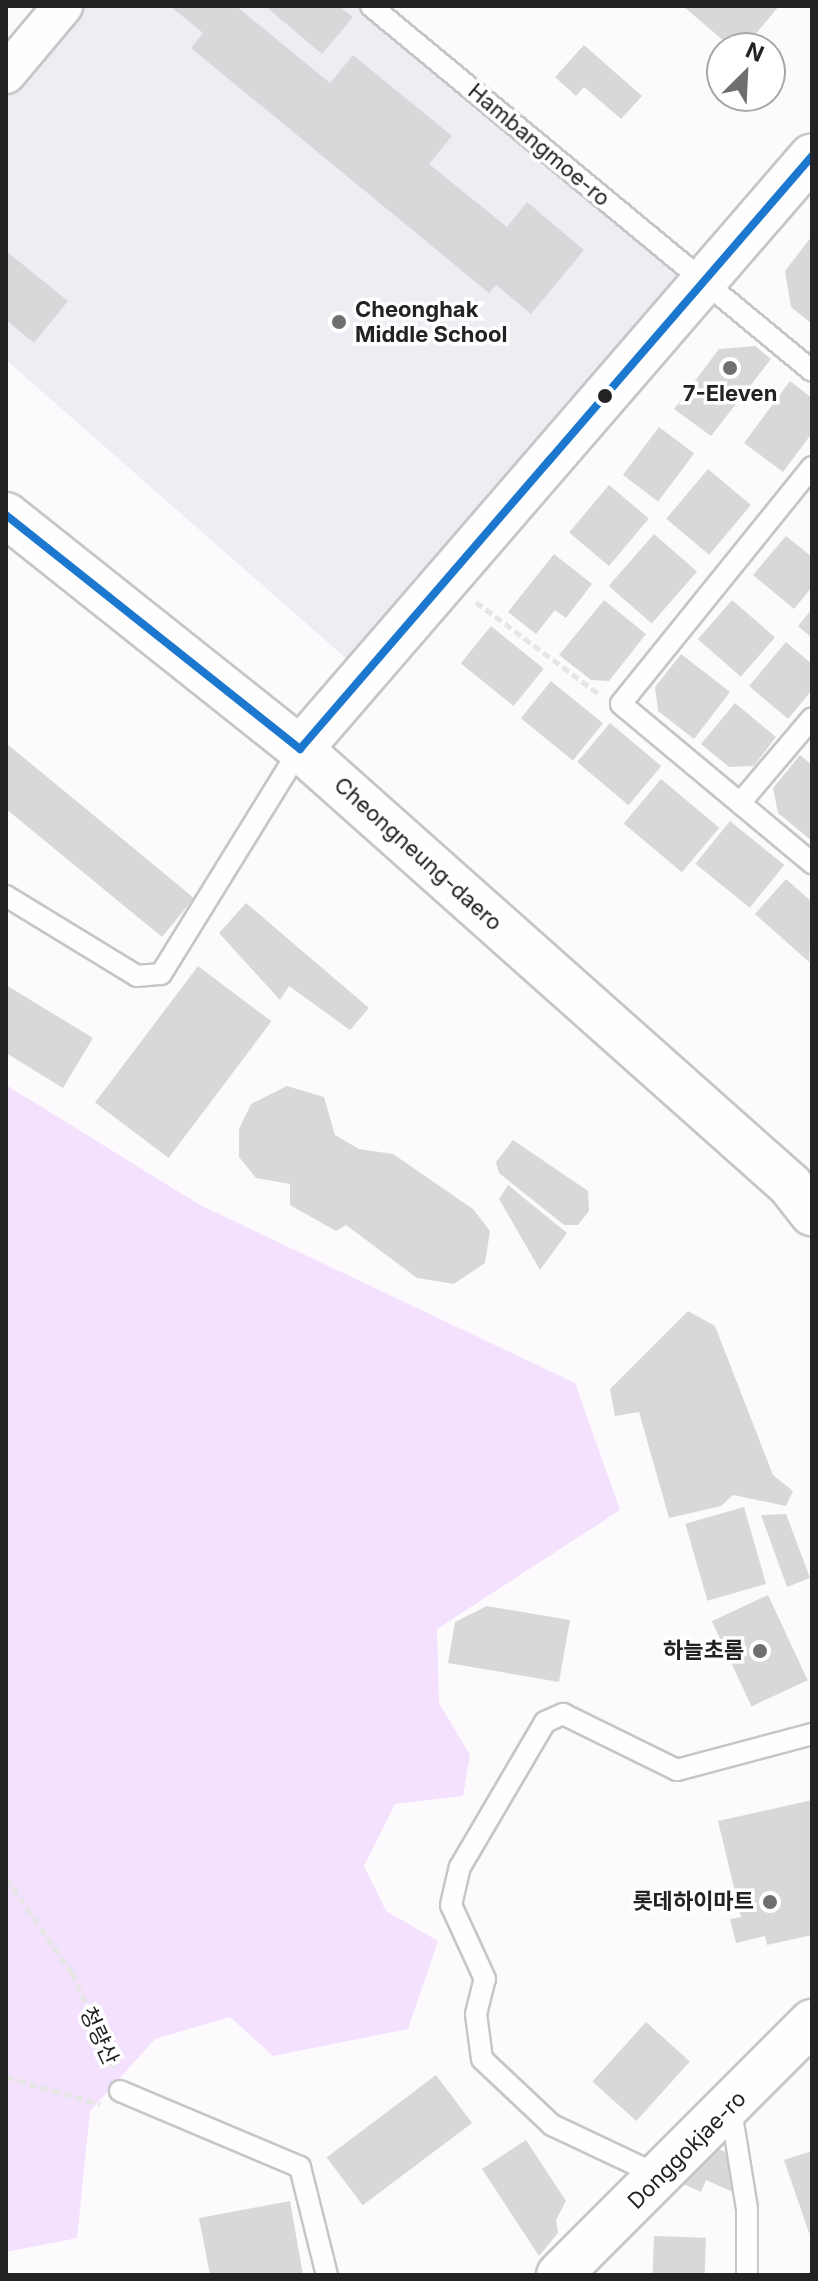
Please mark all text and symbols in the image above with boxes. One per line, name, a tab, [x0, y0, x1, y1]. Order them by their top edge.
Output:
north arrow	[706, 32, 786, 112]
text: N	[742, 37, 768, 67]
street label: Hambangmoe-ro	[463, 78, 615, 212]
place label: Cheonghak Middle School	[355, 296, 507, 348]
marker: Cheonghak Middle School	[330, 313, 348, 331]
marker: 7-Eleven	[721, 359, 739, 377]
place label: 7-Eleven	[683, 381, 777, 407]
unlabelled marker	[597, 388, 613, 404]
street label: Cheongneung-daero	[329, 772, 507, 936]
place label: 하늘초롬	[663, 1638, 744, 1664]
marker: 하늘초롬	[751, 1642, 769, 1660]
place label: 롯데하이마트	[633, 1889, 754, 1915]
marker: 롯데하이마트	[761, 1893, 779, 1911]
street label: 청량산	[74, 2003, 124, 2069]
street label: Donggokjae-ro	[622, 2085, 752, 2215]

